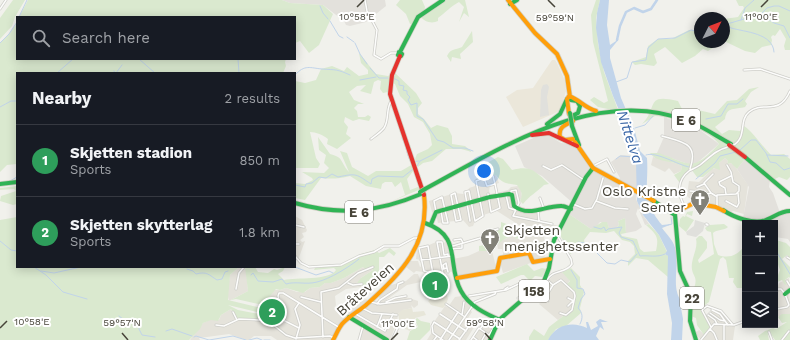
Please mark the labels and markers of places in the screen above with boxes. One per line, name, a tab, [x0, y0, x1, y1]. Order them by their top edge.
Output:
place label: Oslo Kristne Senter	[602, 183, 686, 215]
church icon: Oslo Kristne Senter	[689, 188, 711, 216]
place label: Skjetten menighetssenter	[504, 222, 619, 254]
church icon: Skjetten menighetssenter	[479, 227, 501, 255]
pin: 1	[422, 270, 448, 300]
pin: 2	[259, 297, 285, 327]

